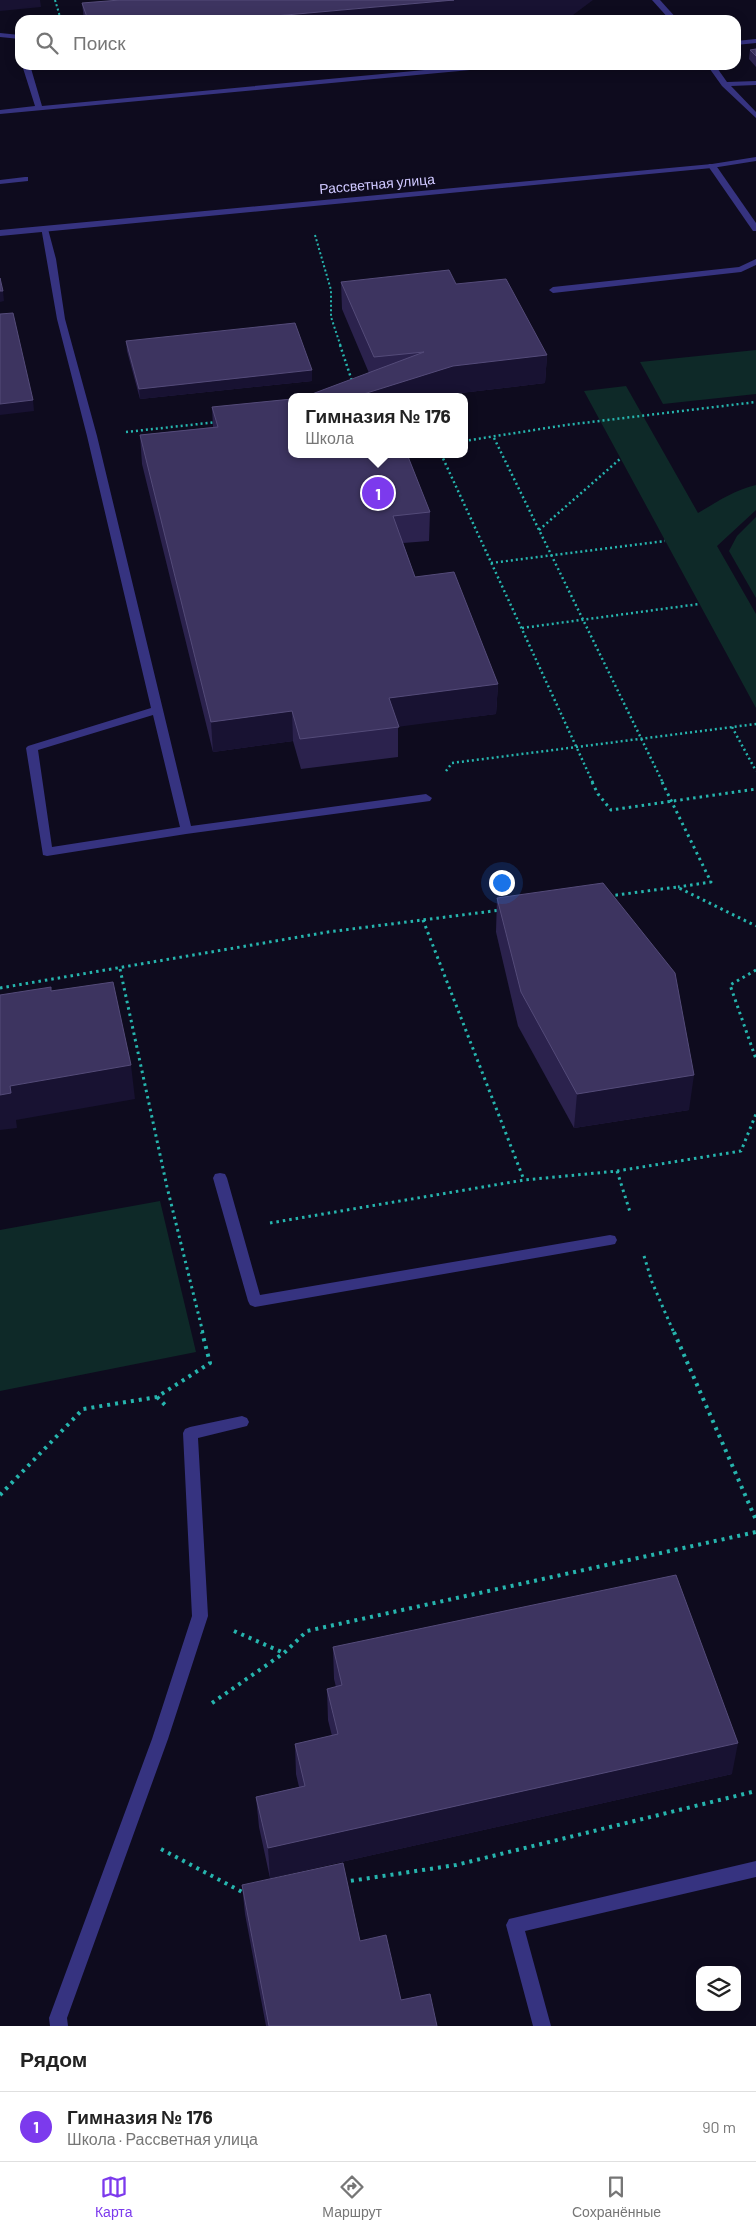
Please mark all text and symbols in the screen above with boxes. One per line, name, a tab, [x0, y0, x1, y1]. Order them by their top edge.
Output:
search box	[15, 15, 741, 70]
icon: search	[33, 29, 61, 57]
text: Поиск	[73, 31, 126, 54]
street label: Рассветная улица	[318, 170, 436, 197]
popup	[288, 393, 468, 458]
text: Гимназия № 176	[305, 404, 451, 427]
text: Школа	[305, 428, 354, 447]
pin: 1	[362, 474, 394, 512]
your location	[489, 870, 515, 896]
map controls	[696, 1966, 741, 2011]
button: layers	[696, 1966, 741, 2011]
text: Рядом	[20, 2046, 87, 2071]
text: Гимназия № 176	[67, 2105, 213, 2128]
text: 1	[33, 2117, 39, 2136]
text: 90 m	[702, 2117, 736, 2136]
text: Школа · Рассветная улица	[67, 2129, 258, 2148]
tab: Карта	[95, 2173, 132, 2220]
tab: Маршрут	[322, 2173, 382, 2220]
tab: Сохранённые	[572, 2173, 661, 2220]

